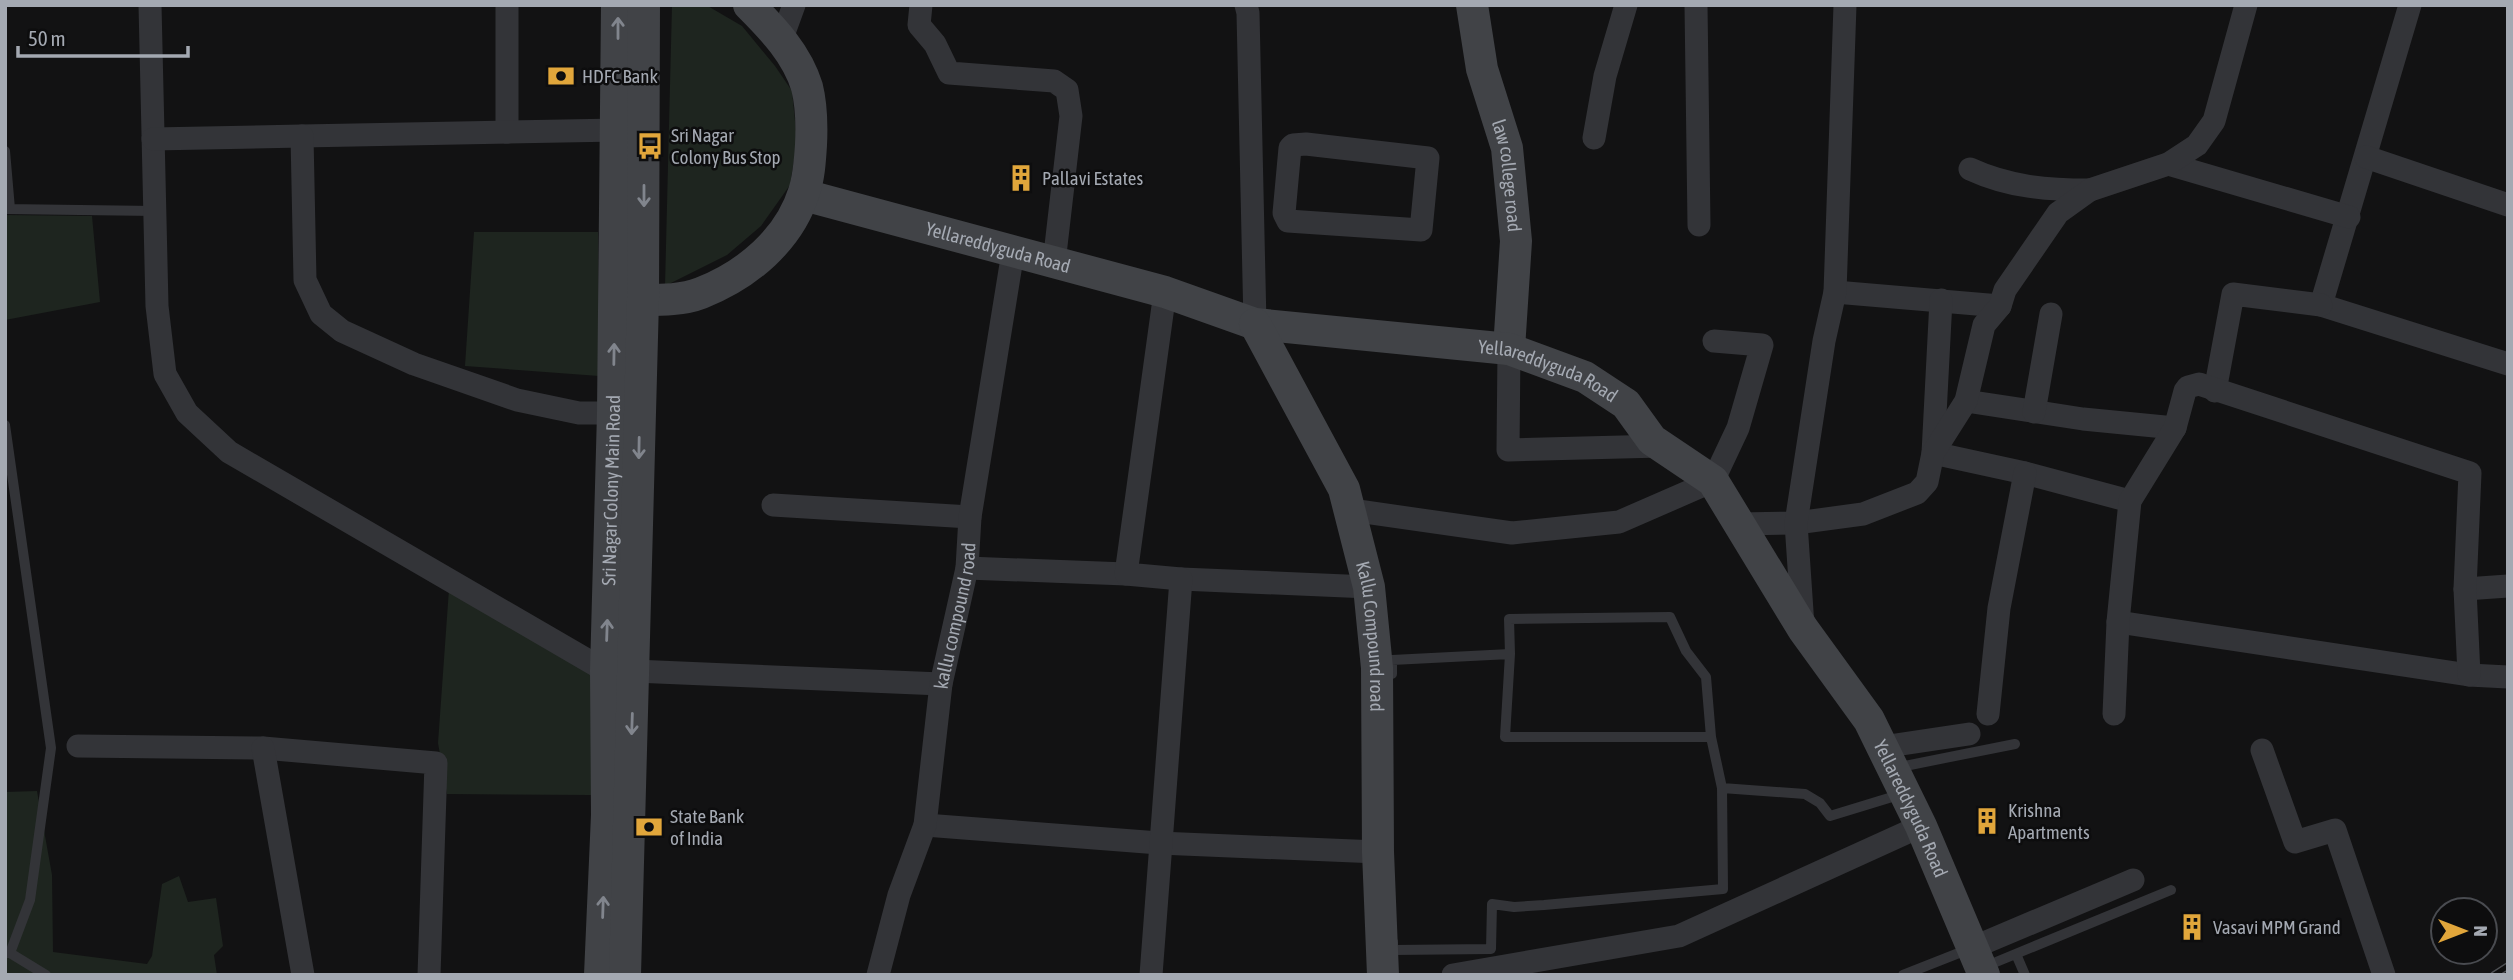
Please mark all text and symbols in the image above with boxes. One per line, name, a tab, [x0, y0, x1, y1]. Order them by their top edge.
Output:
scale bar	[18, 14, 187, 58]
one-way arrow	[611, 17, 625, 40]
text: 50 m	[28, 26, 66, 50]
bank icon: HDFC Bank	[546, 61, 576, 91]
place label: HDFC Bank	[582, 65, 659, 87]
street label: law college road	[1488, 117, 1526, 233]
place label: Sri Nagar Colony Bus Stop	[671, 124, 781, 168]
bus stop icon: Sri Nagar Colony Bus Stop	[635, 131, 665, 161]
building icon: Pallavi Estates	[1006, 163, 1036, 193]
place label: Pallavi Estates	[1042, 167, 1143, 189]
one-way arrow	[637, 184, 651, 207]
street label: Yellareddyguda Road	[923, 217, 1073, 277]
street label: Yellareddyguda Road	[1477, 335, 1622, 407]
one-way arrow	[607, 342, 621, 365]
street label: Sri Nagar Colony Main Road	[597, 395, 624, 586]
one-way arrow	[633, 436, 646, 459]
street label: kallu compound road	[930, 542, 979, 690]
street label: Kallu Compound road	[1352, 559, 1388, 712]
one-way arrow	[600, 619, 614, 642]
one-way arrow	[625, 713, 639, 736]
street label: Yellareddyguda Road	[1869, 736, 1952, 880]
place label: Krishna Apartments	[2008, 799, 2090, 843]
place label: State Bank of India	[670, 805, 745, 849]
building icon: Krishna Apartments	[1972, 806, 2002, 836]
bank icon: State Bank of India	[634, 812, 664, 842]
one-way arrow	[596, 895, 609, 918]
north arrow	[2429, 896, 2499, 966]
building icon: Vasavi MPM Grand	[2177, 912, 2207, 942]
place label: Vasavi MPM Grand	[2213, 916, 2341, 938]
text: N	[2470, 925, 2492, 937]

